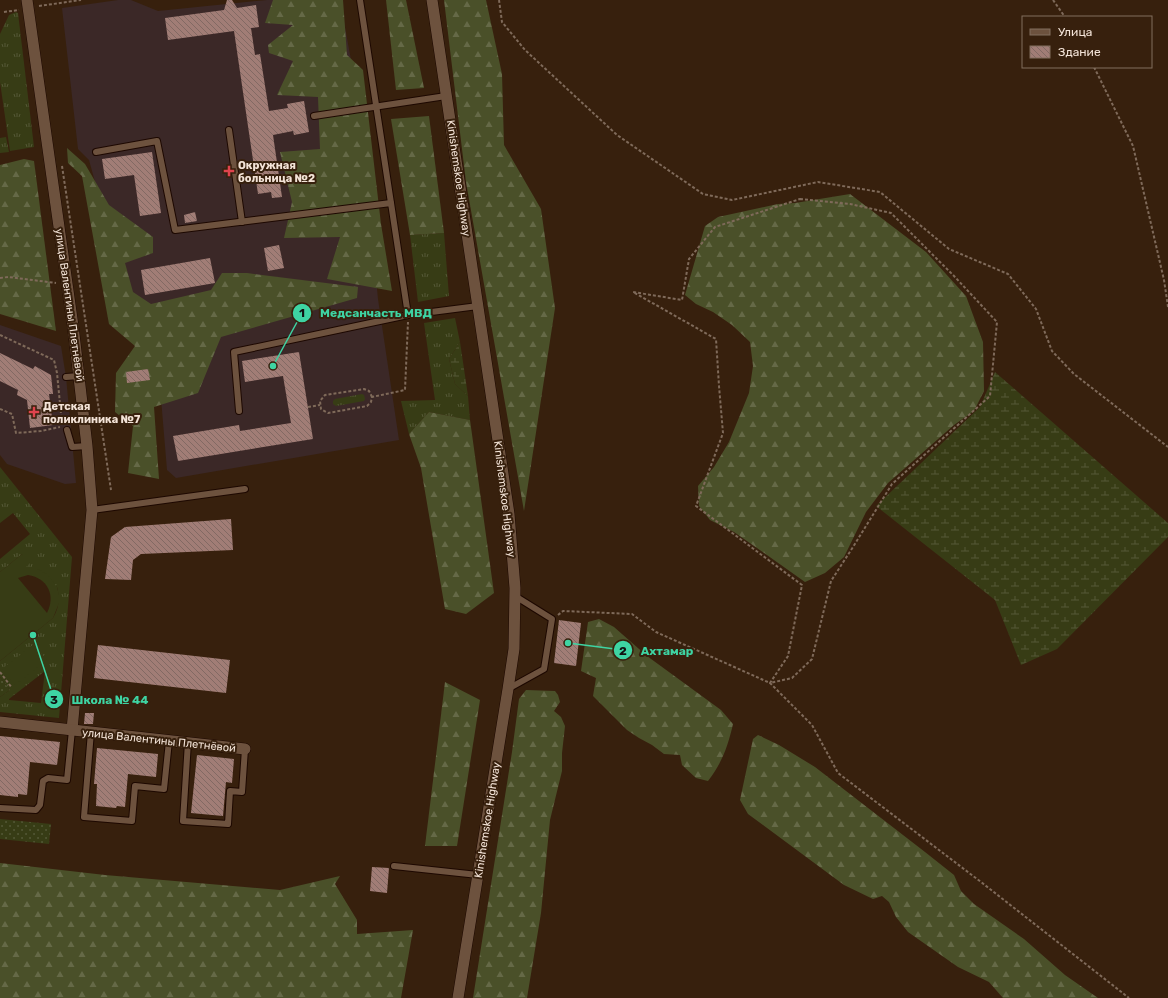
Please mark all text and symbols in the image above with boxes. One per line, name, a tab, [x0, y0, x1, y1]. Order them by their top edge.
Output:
legend	[1022, 16, 1152, 68]
text: Улица	[1058, 25, 1092, 39]
text: Здание	[1058, 45, 1101, 59]
street label: Kinishemskoe Highway	[444, 119, 473, 237]
place label: Окружная больница №2	[238, 159, 315, 185]
marker: Окружная больница №2	[223, 165, 235, 177]
street label: улица Валентины Плетнёвой	[52, 228, 87, 383]
callout: Медсанчасть МВД	[292, 301, 440, 325]
text: 1	[299, 306, 305, 320]
text: Медсанчасть МВД	[320, 306, 432, 320]
place label: Детская поликлиника №7	[43, 400, 141, 426]
marker: Детская поликлиника №7	[28, 406, 40, 418]
street label: Kinishemskoe Highway	[491, 440, 518, 558]
callout: Ахтамар	[613, 638, 702, 662]
text: 2	[619, 644, 627, 658]
text: Ахтамар	[641, 644, 694, 658]
callout: Школа № 44	[44, 687, 157, 711]
text: 3	[50, 693, 58, 707]
text: Школа № 44	[72, 693, 148, 707]
street label: улица Валентины Плетнёвой	[81, 726, 236, 755]
street label: Kinishemskoe Highway	[472, 761, 503, 879]

